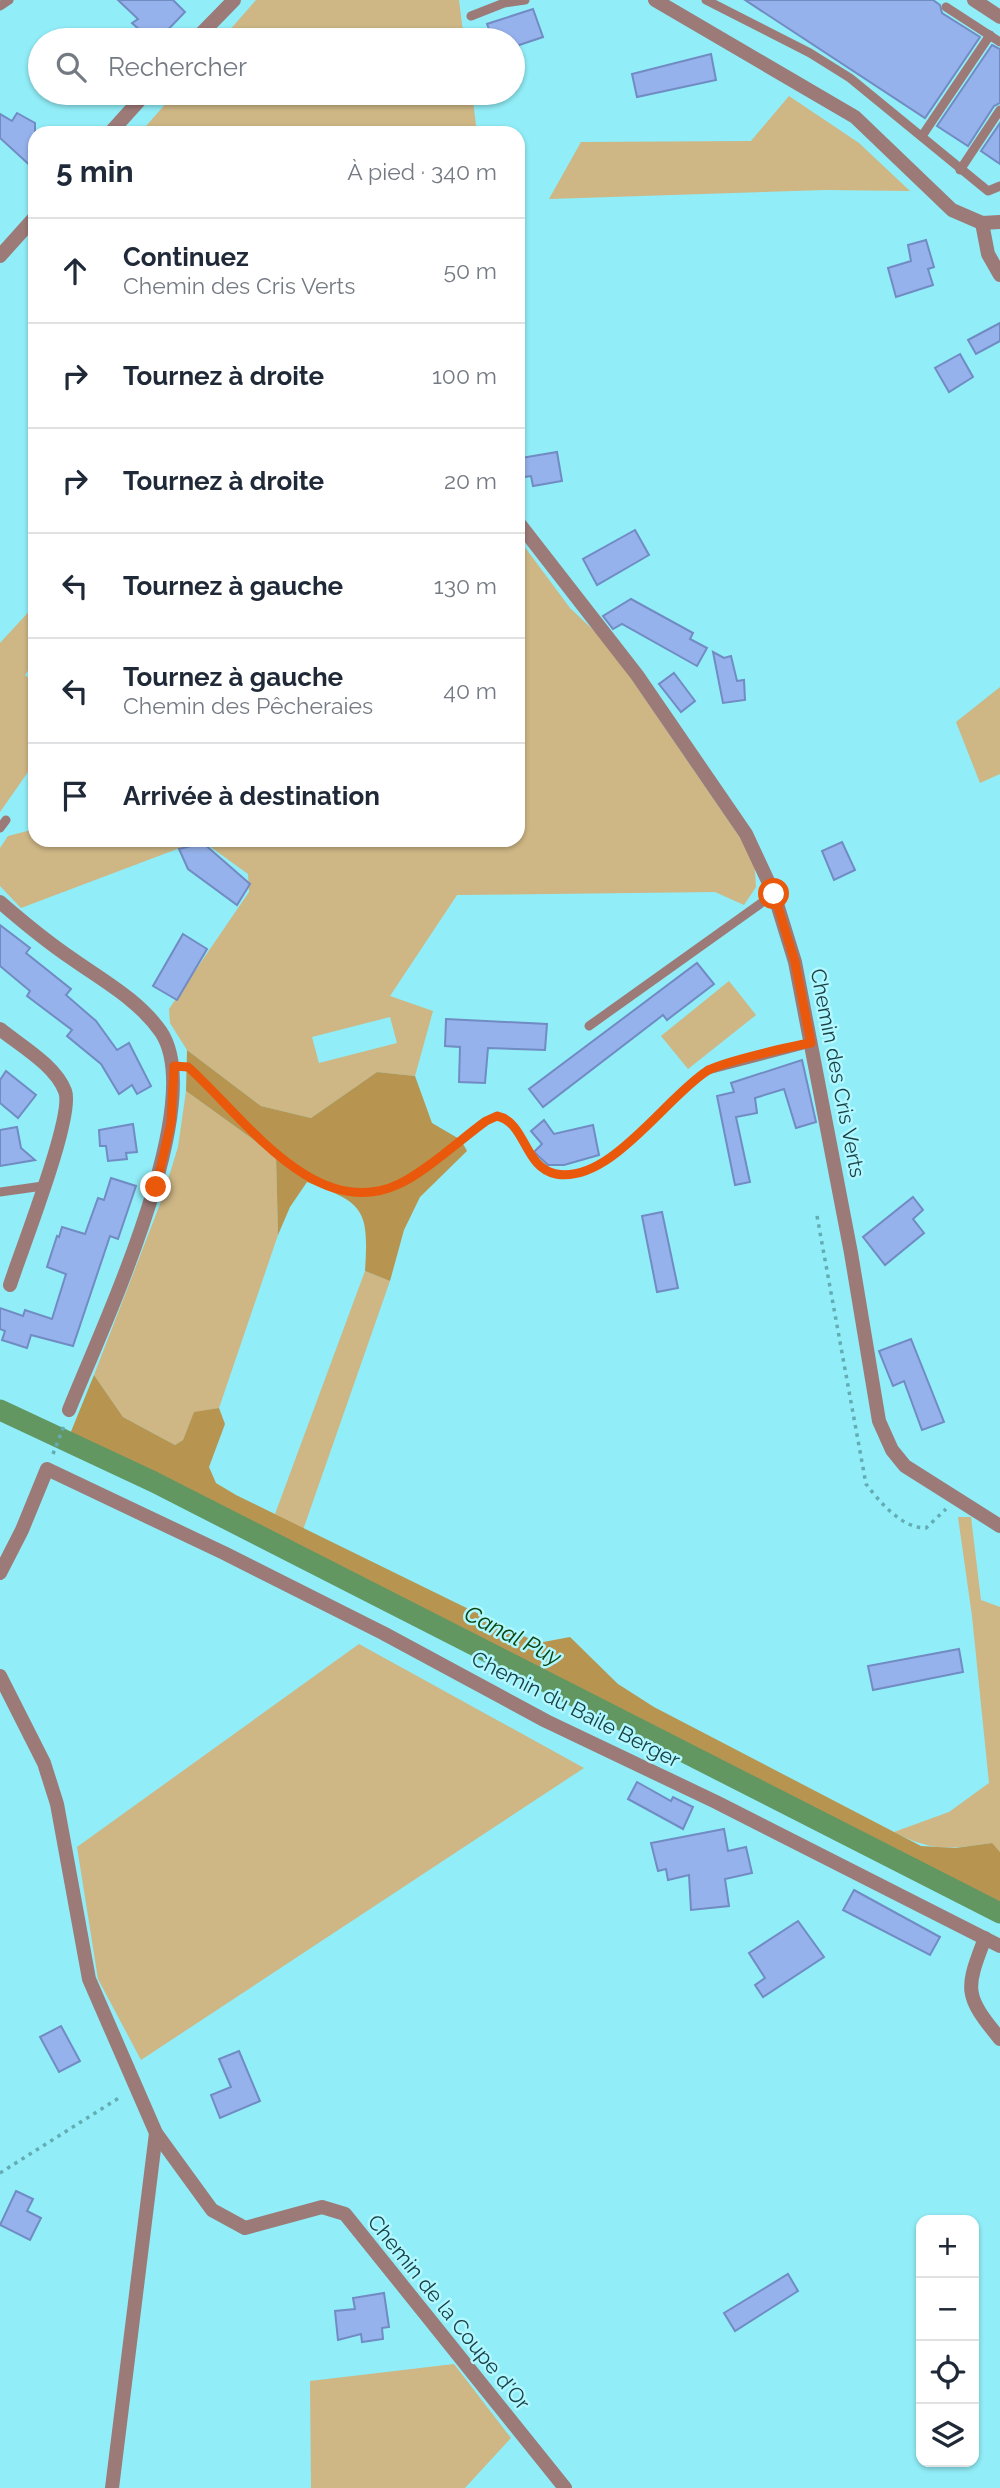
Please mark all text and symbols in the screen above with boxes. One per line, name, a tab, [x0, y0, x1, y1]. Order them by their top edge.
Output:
search box	[28, 28, 525, 105]
icon: search	[52, 48, 90, 86]
text: Rechercher	[108, 52, 247, 82]
text: 5 min	[56, 154, 134, 189]
text: À pied · 340 m	[347, 158, 497, 185]
text: Continuez	[123, 242, 249, 272]
icon: ahead	[56, 252, 94, 290]
text: 50 m	[443, 257, 497, 284]
text: Chemin des Cris Verts	[123, 272, 355, 299]
icon: right	[56, 357, 94, 395]
text: Tournez à droite	[123, 361, 324, 391]
text: 100 m	[432, 362, 497, 389]
icon: right	[56, 462, 94, 500]
text: Tournez à droite	[123, 466, 324, 496]
text: 20 m	[444, 467, 497, 494]
icon: left	[56, 567, 94, 605]
text: Tournez à gauche	[123, 571, 343, 601]
text: 130 m	[434, 572, 497, 599]
text: Tournez à gauche	[123, 662, 343, 692]
icon: left	[56, 672, 94, 710]
text: 40 m	[443, 677, 497, 704]
text: Chemin des Pêcheraies	[123, 692, 373, 719]
icon: arrive	[56, 777, 94, 815]
text: Arrivée à destination	[123, 781, 380, 811]
route start	[758, 878, 789, 909]
street label: Chemin des Cris Verts	[805, 966, 871, 1180]
route end	[140, 1171, 171, 1202]
water label: Canal Puy	[460, 1599, 566, 1671]
street label: Chemin du Baile Berger	[467, 1645, 685, 1773]
street label: Chemin de la Coupe d'Or	[363, 2209, 536, 2415]
map controls	[916, 2215, 979, 2467]
button: +	[916, 2215, 979, 2278]
button: −	[916, 2278, 979, 2341]
button: locate	[916, 2341, 979, 2404]
button: layers	[916, 2404, 979, 2467]

